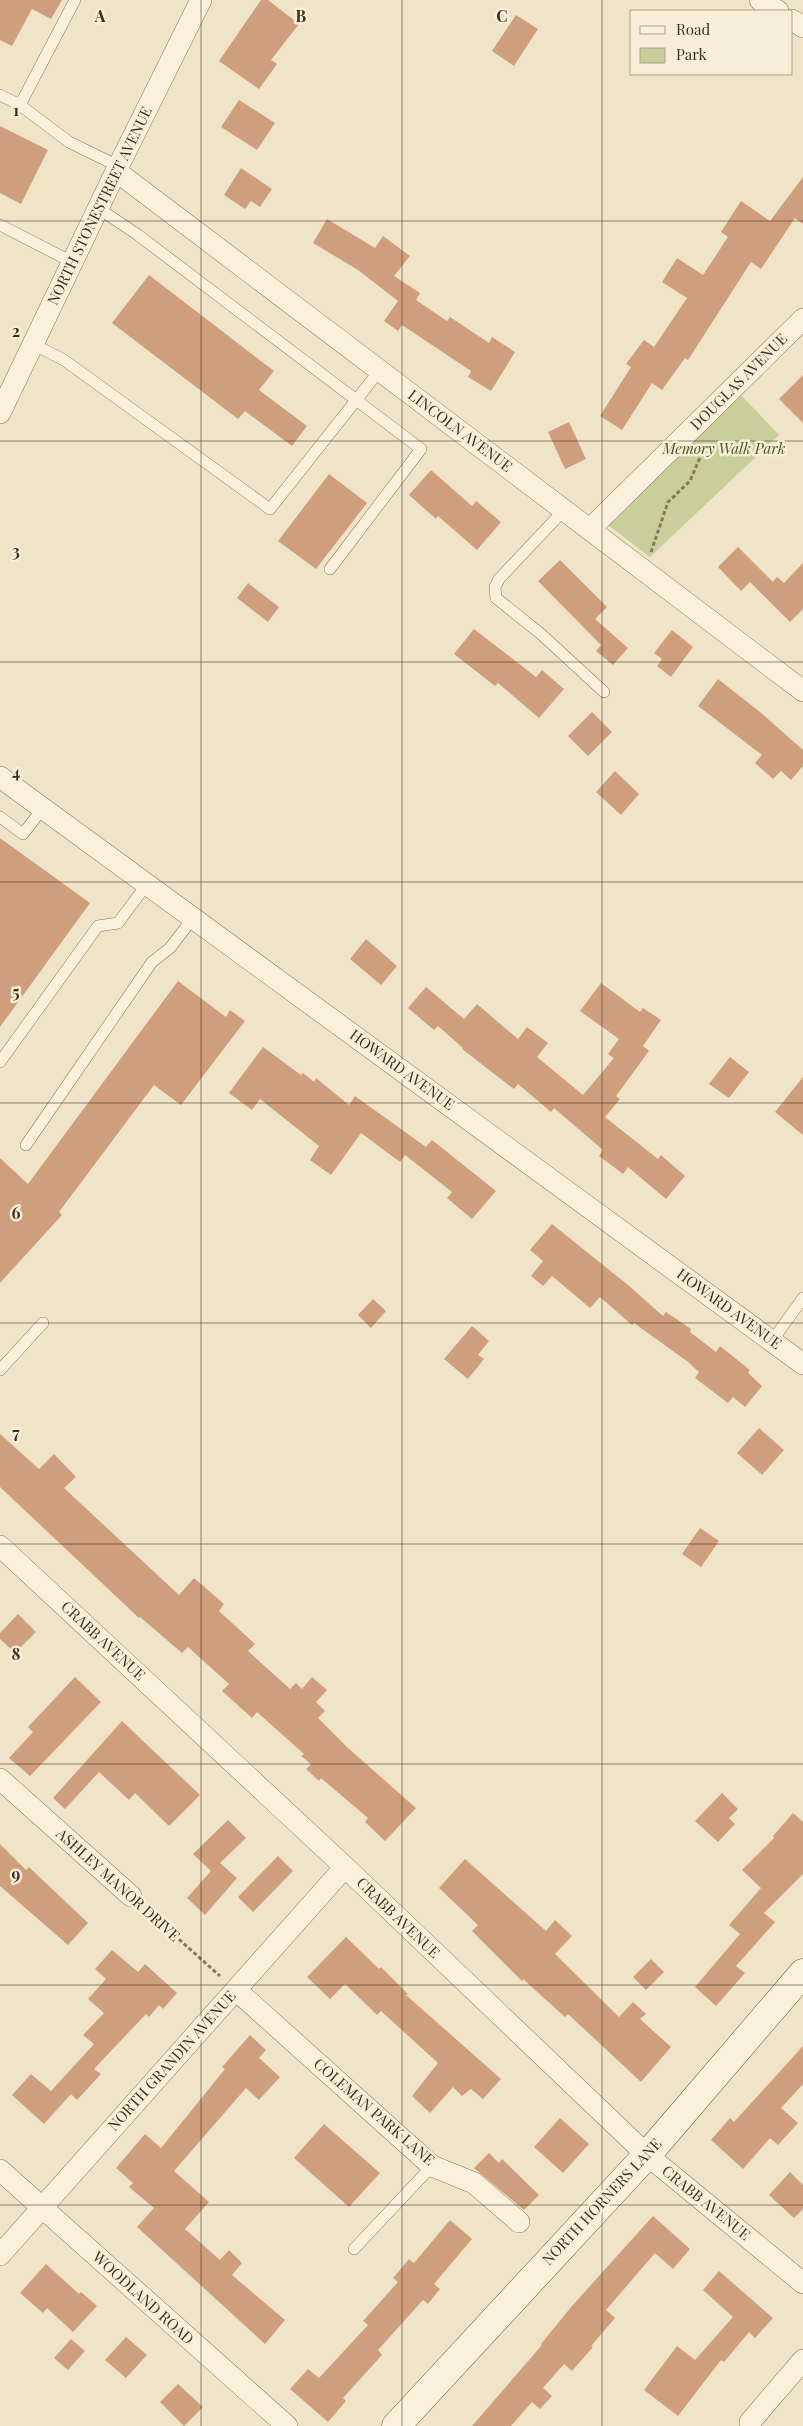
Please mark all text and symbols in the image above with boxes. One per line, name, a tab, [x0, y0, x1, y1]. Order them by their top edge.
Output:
text: A	[94, 5, 106, 26]
text: B	[296, 5, 307, 26]
text: C	[496, 5, 508, 26]
legend	[630, 10, 793, 75]
text: Road	[676, 19, 710, 39]
text: Park	[676, 44, 708, 64]
text: 1	[13, 99, 19, 120]
street label: NORTH STONESTREET AVENUE	[42, 103, 156, 308]
text: 2	[12, 320, 20, 341]
street label: DOUGLAS AVENUE	[685, 328, 791, 434]
street label: LINCOLN AVENUE	[404, 384, 517, 476]
park label: Memory Walk Park	[662, 438, 786, 458]
text: 3	[12, 540, 20, 561]
text: 4	[12, 761, 20, 782]
text: 5	[12, 981, 20, 1002]
street label: HOWARD AVENUE	[346, 1024, 459, 1114]
text: 6	[12, 1202, 21, 1223]
street label: HOWARD AVENUE	[673, 1263, 786, 1353]
text: 7	[12, 1422, 20, 1443]
street label: CRABB AVENUE	[57, 1596, 150, 1684]
text: 8	[12, 1643, 21, 1664]
street label: ASHLEY MANOR DRIVE	[52, 1823, 185, 1945]
text: 9	[12, 1863, 21, 1884]
street label: CRABB AVENUE	[353, 1872, 445, 1962]
street label: NORTH GRANDIN AVENUE	[103, 1986, 240, 2135]
street label: COLEMAN PARK LANE	[310, 2053, 439, 2169]
street label: NORTH HORNERS LANE	[537, 2134, 665, 2269]
street label: CRABB AVENUE	[658, 2160, 755, 2244]
street label: WOODLAND ROAD	[88, 2246, 199, 2348]

